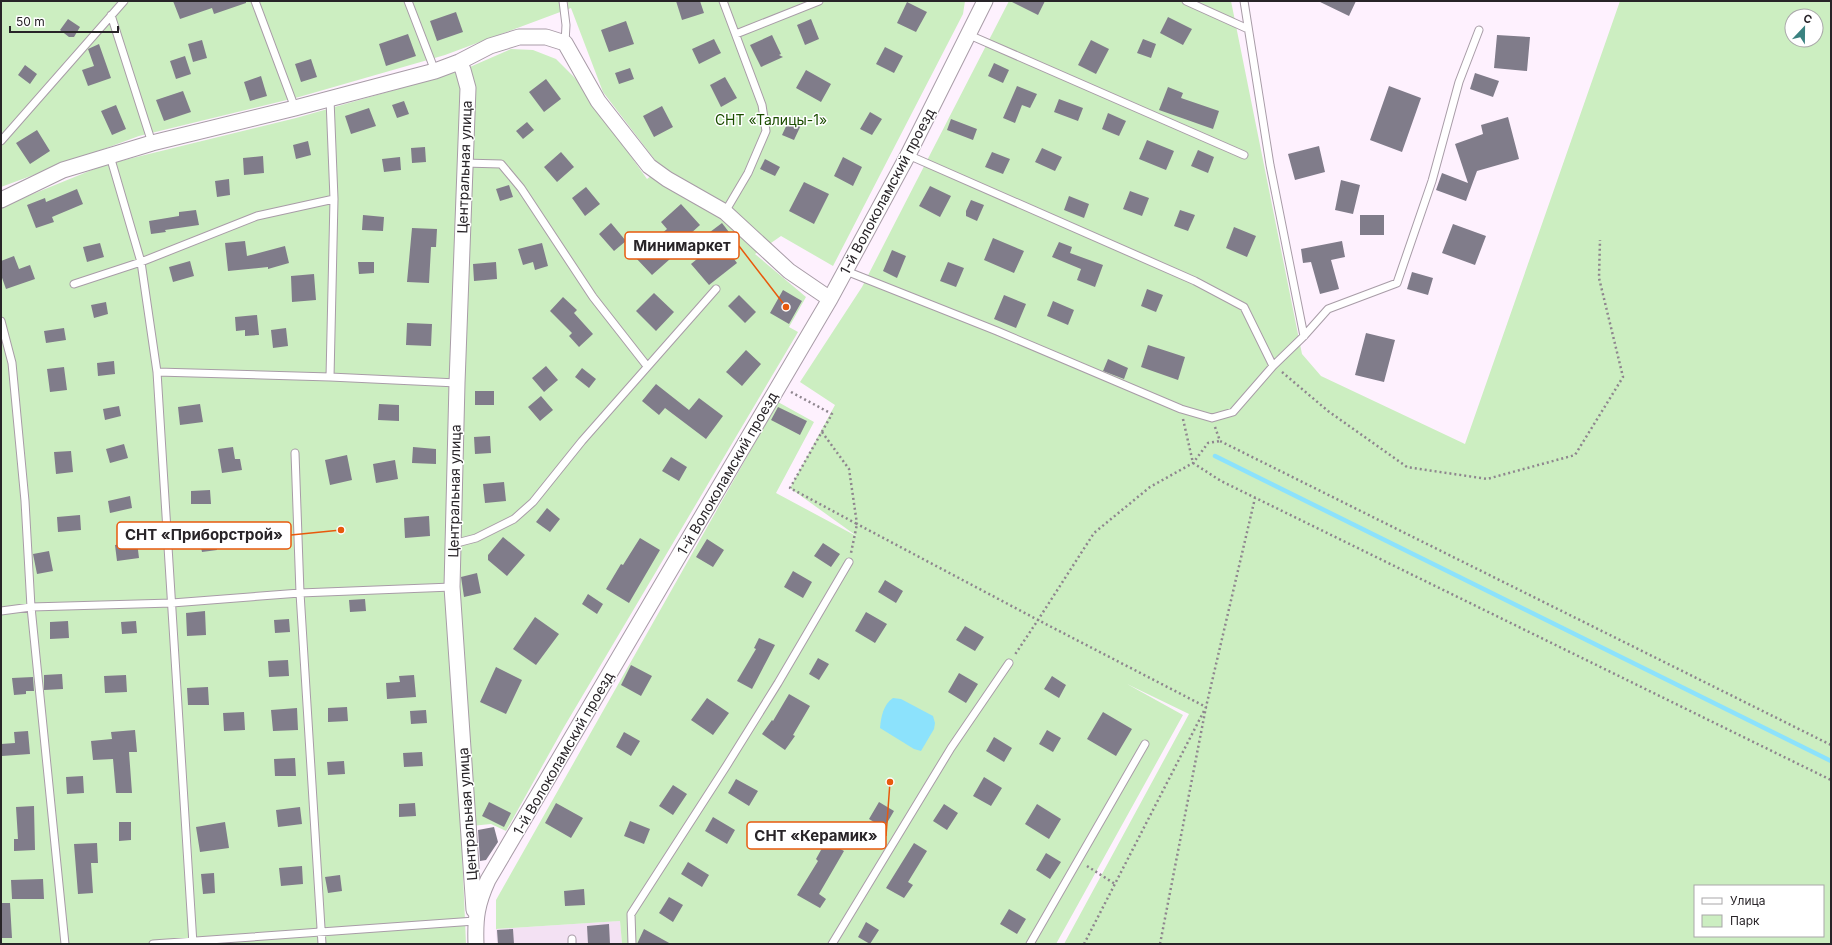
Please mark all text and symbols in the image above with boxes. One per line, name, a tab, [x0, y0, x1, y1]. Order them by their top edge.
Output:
scale bar	[10, 8, 118, 34]
north arrow	[1784, 8, 1824, 48]
text: С	[1801, 11, 1814, 27]
text: 50 m	[16, 14, 45, 29]
street label: Центральная улица	[453, 100, 475, 234]
street label: 1-й Волоколамский проезд	[836, 105, 938, 277]
park label: СНТ «Талицы-1»	[715, 111, 827, 128]
callout: Минимаркет	[625, 232, 739, 259]
text: Минимаркет	[633, 236, 731, 255]
street label: 1-й Волоколамский проезд	[673, 388, 781, 558]
street label: Центральная улица	[444, 424, 464, 558]
callout: СНТ «Приборстрой»	[117, 522, 291, 549]
text: СНТ «Приборстрой»	[125, 525, 283, 544]
street label: 1-й Волоколамский проезд	[509, 668, 617, 838]
street label: Центральная улица	[454, 747, 480, 881]
callout: СНТ «Керамик»	[747, 822, 886, 849]
text: СНТ «Керамик»	[754, 826, 878, 845]
legend	[1694, 885, 1824, 937]
text: Улица	[1730, 893, 1765, 908]
text: Парк	[1730, 913, 1760, 928]

